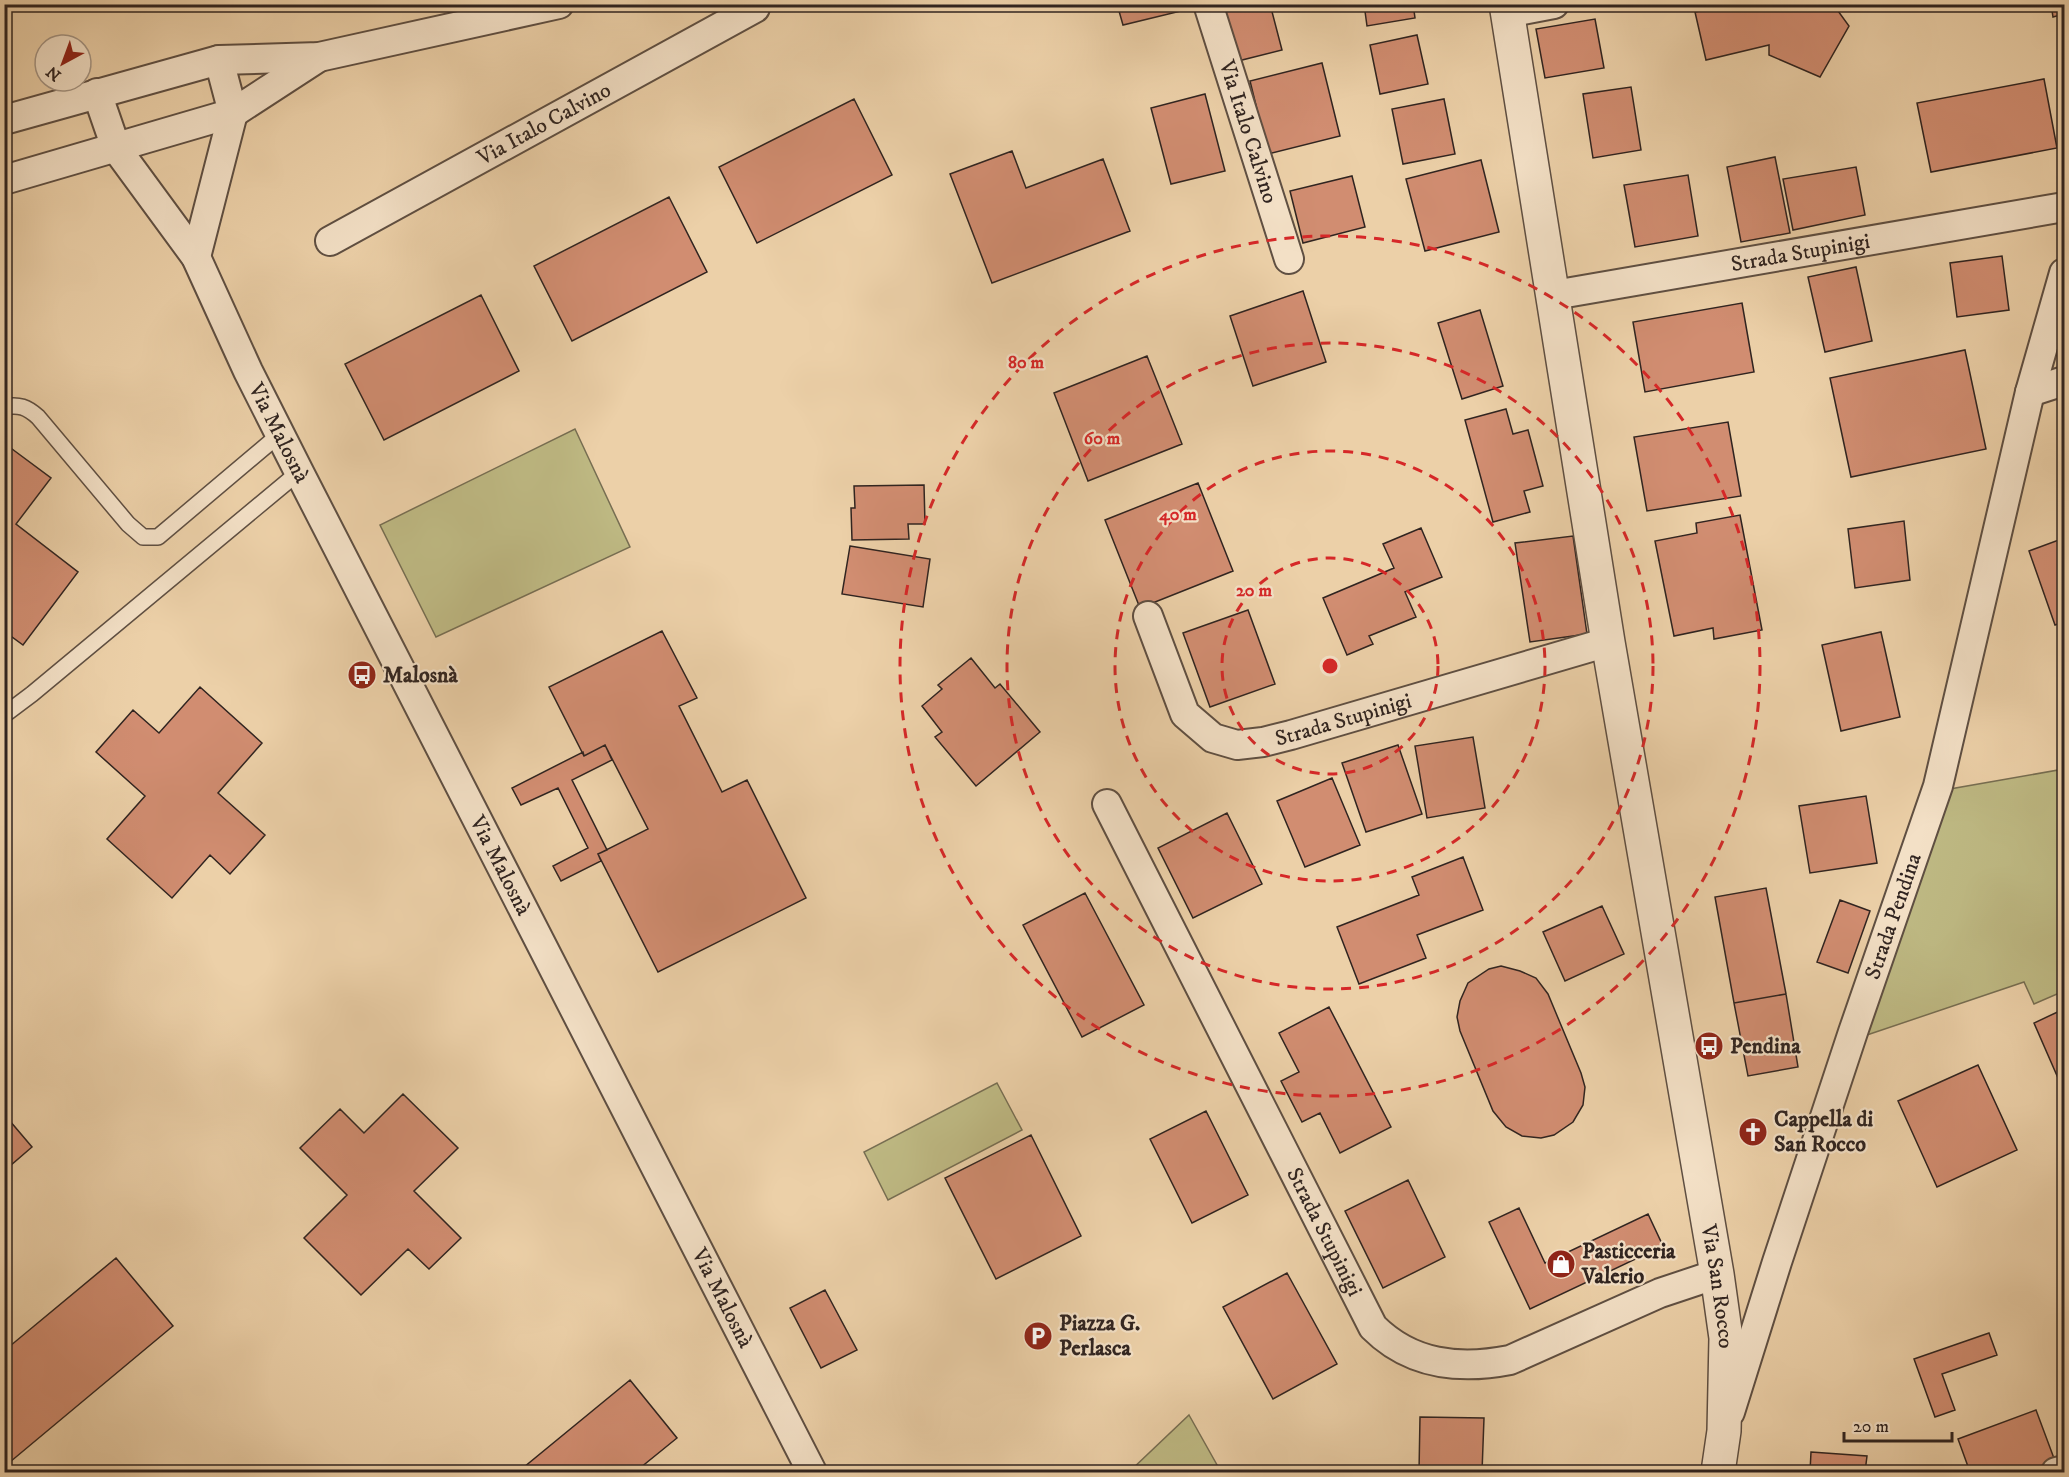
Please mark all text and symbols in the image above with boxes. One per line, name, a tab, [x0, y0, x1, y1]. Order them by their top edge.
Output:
north arrow	[33, 33, 93, 93]
street label: Via Italo Calvino	[1213, 56, 1284, 207]
text: N	[42, 62, 65, 85]
street label: Via Italo Calvino	[471, 76, 616, 172]
street label: Strada Stupinigi	[1729, 227, 1872, 278]
text: 80 m	[1008, 352, 1045, 374]
street label: Via Malosnà	[242, 377, 316, 488]
text: 60 m	[1084, 428, 1121, 450]
text: 40 m	[1158, 504, 1197, 526]
text: 20 m	[1236, 580, 1272, 602]
centre of rings	[1320, 656, 1340, 676]
bus stop icon: Malosnà	[346, 659, 378, 691]
place label: Malosnà	[383, 662, 459, 689]
street label: Strada Stupinigi	[1272, 687, 1414, 752]
street label: Via Malosnà	[464, 810, 538, 920]
street label: Strada Pendina	[1859, 849, 1928, 983]
bus stop icon: Pendina	[1693, 1030, 1725, 1062]
place label: Pendina	[1730, 1033, 1801, 1060]
place label: Cappella di San Rocco	[1774, 1106, 1873, 1158]
church icon: Cappella di San Rocco	[1737, 1116, 1769, 1148]
street label: Strada Stupinigi	[1281, 1163, 1369, 1301]
street label: Via San Rocco	[1695, 1221, 1739, 1349]
place label: Pasticceria Valerio	[1581, 1238, 1676, 1290]
street label: Via Malosnà	[685, 1243, 760, 1353]
shop icon: Pasticceria Valerio	[1545, 1248, 1577, 1280]
place label: Piazza G. Perlasca	[1059, 1310, 1140, 1362]
parking icon: Piazza G. Perlasca	[1022, 1320, 1054, 1352]
scale bar	[1844, 1405, 1952, 1443]
text: 20 m	[1853, 1416, 1889, 1438]

